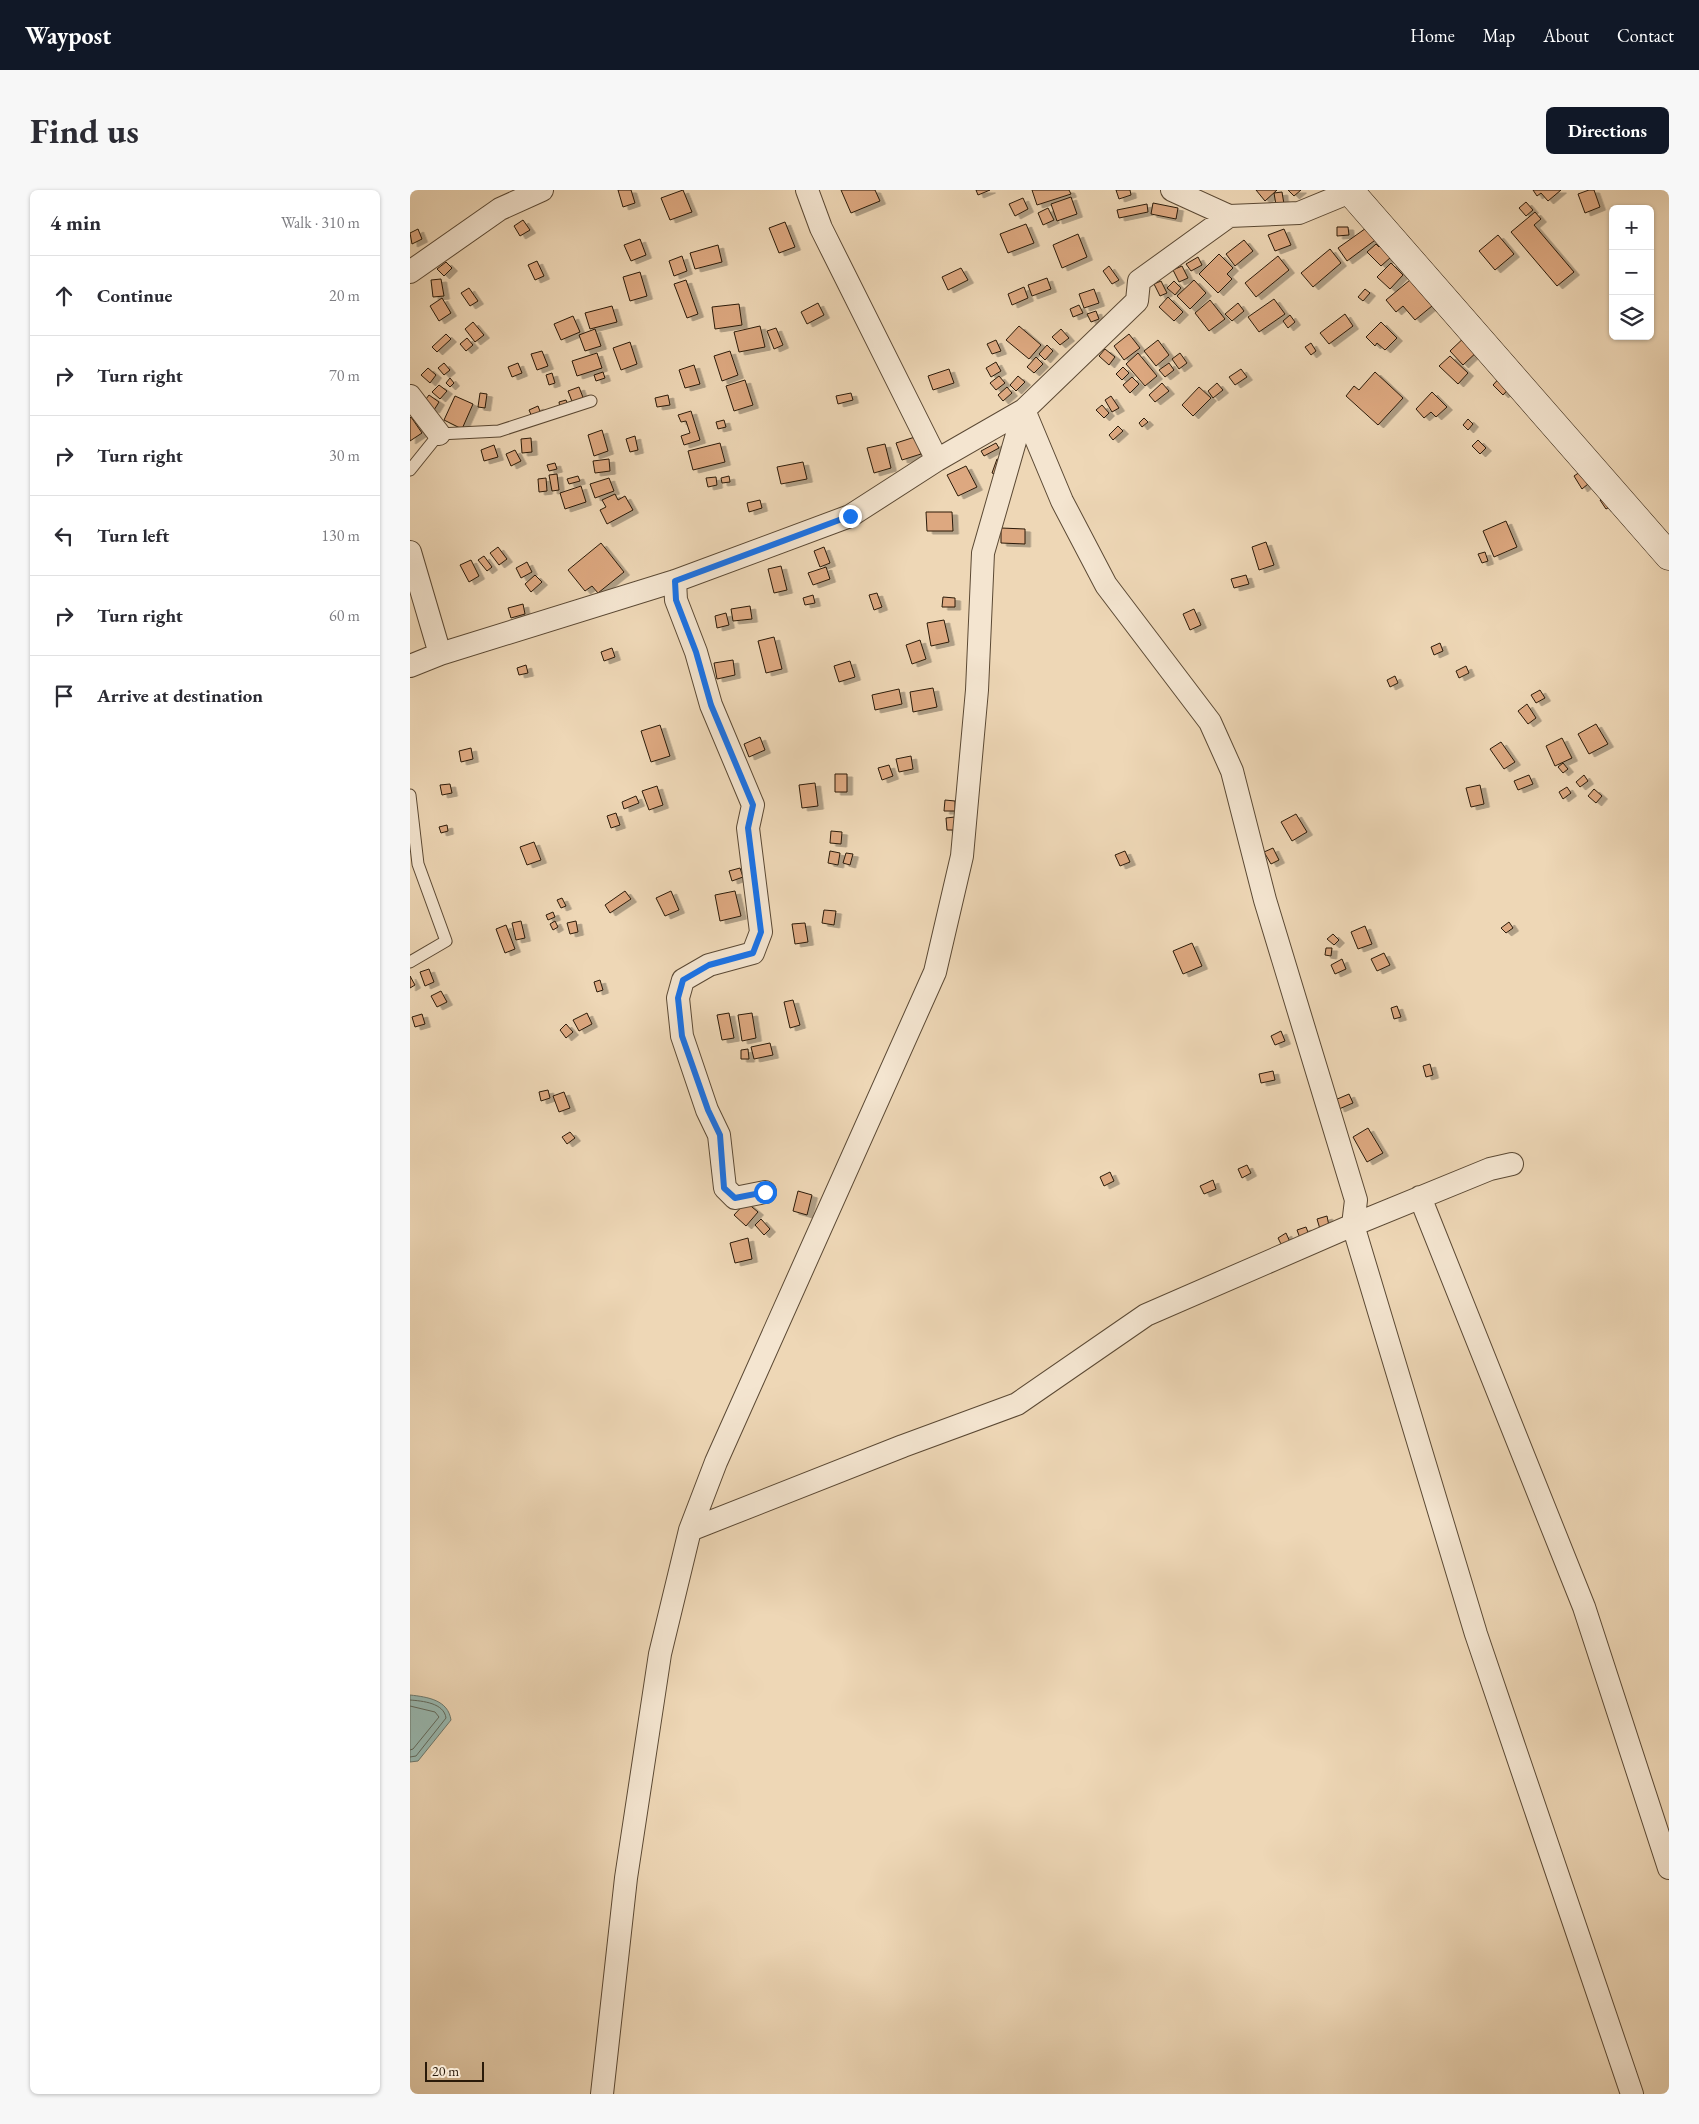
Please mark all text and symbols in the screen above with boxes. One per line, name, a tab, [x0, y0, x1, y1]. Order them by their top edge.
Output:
text: Waypost	[25, 20, 111, 51]
text: Home	[1410, 24, 1455, 47]
text: Map	[1483, 24, 1515, 47]
text: About	[1543, 24, 1589, 47]
text: Contact	[1617, 24, 1674, 47]
button: Directions	[1546, 107, 1669, 154]
text: Find us	[30, 108, 139, 153]
map controls	[1609, 205, 1654, 340]
button: +	[1609, 205, 1654, 250]
text: 4 min	[50, 209, 101, 236]
text: Walk · 310 m	[281, 212, 360, 233]
button: −	[1609, 250, 1654, 295]
icon: ahead	[50, 282, 78, 310]
text: Continue	[97, 283, 172, 308]
text: 20 m	[329, 285, 360, 306]
button: layers	[1609, 295, 1654, 340]
icon: right	[50, 362, 78, 390]
text: Turn right	[97, 363, 183, 388]
text: 70 m	[329, 365, 360, 386]
icon: right	[50, 442, 78, 470]
text: Turn right	[97, 443, 183, 468]
text: 30 m	[329, 445, 360, 466]
route end	[839, 505, 862, 528]
icon: left	[50, 522, 78, 550]
text: Turn left	[97, 523, 169, 548]
text: 130 m	[321, 525, 360, 546]
icon: right	[50, 602, 78, 630]
text: Turn right	[97, 603, 183, 628]
text: 60 m	[329, 605, 360, 626]
icon: arrive	[50, 682, 78, 710]
text: Arrive at destination	[97, 683, 263, 708]
route start	[754, 1181, 777, 1204]
scale bar	[425, 2059, 484, 2082]
text: 20 m	[432, 2062, 459, 2080]

